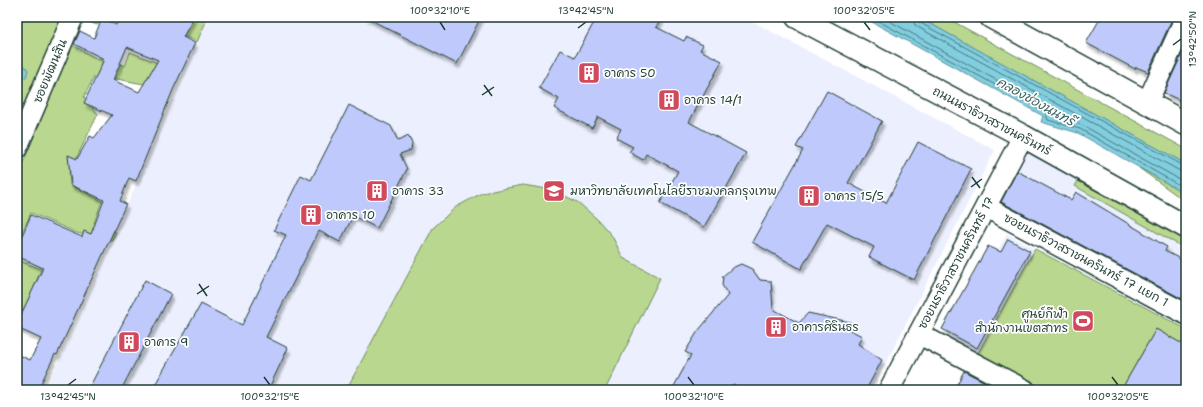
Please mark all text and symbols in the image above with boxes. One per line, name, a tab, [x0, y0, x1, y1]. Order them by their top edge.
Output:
text: 100°32'10"E	[410, 4, 470, 17]
text: 13°42'45"N	[558, 4, 614, 17]
text: 100°32'05"E	[833, 4, 895, 17]
text: 13°42'50"N	[1186, 11, 1199, 67]
street label: ซอยพัฒนสิน	[29, 36, 71, 105]
building icon: อาคาร 50	[576, 60, 602, 86]
place label: อาคาร 50	[604, 65, 656, 81]
water label: คลองช่องนนทรี	[994, 73, 1081, 132]
street label: ถนนนราธิวาสราชนครินทร์	[930, 83, 1055, 159]
building icon: อาคาร 14/1	[656, 87, 682, 113]
place label: อาคาร 14/1	[684, 92, 742, 108]
building icon: อาคาร 33	[364, 178, 390, 204]
school or university icon: มหาวิทยาลัยเทคโนโลยีราชมงคลกรุงเทพ	[541, 178, 567, 204]
place label: อาคาร 33	[392, 183, 444, 199]
place label: มหาวิทยาลัยเทคโนโลยีราชมงคลกรุงเทพ	[570, 183, 777, 200]
building icon: อาคาร 15/5	[796, 183, 822, 209]
place label: อาคาร 15/5	[824, 188, 884, 204]
street label: ซอยนราธิวาสราชนครินทร์ 17	[914, 194, 998, 332]
building icon: อาคาร 10	[298, 202, 324, 228]
place label: อาคาร 10	[326, 207, 375, 223]
street label: ซอยนราธิวาสราชนครินทร์ 17 แยก 1	[1001, 210, 1171, 310]
place label: ศูนย์กีฬา สำนักงานเขตสาทร	[975, 306, 1068, 336]
sports icon: ศูนย์กีฬา สำนักงานเขตสาทร	[1070, 308, 1096, 334]
building icon: อาคารศิรินธร	[763, 314, 789, 340]
place label: อาคารศิรินธร	[792, 319, 859, 335]
building icon: อาคาร 9	[116, 329, 142, 355]
place label: อาคาร 9	[144, 334, 188, 350]
text: 13°42'45"N	[40, 390, 96, 403]
text: 100°32'15"E	[240, 390, 300, 403]
text: 100°32'10"E	[664, 390, 724, 403]
text: 100°32'05"E	[1087, 390, 1149, 403]

